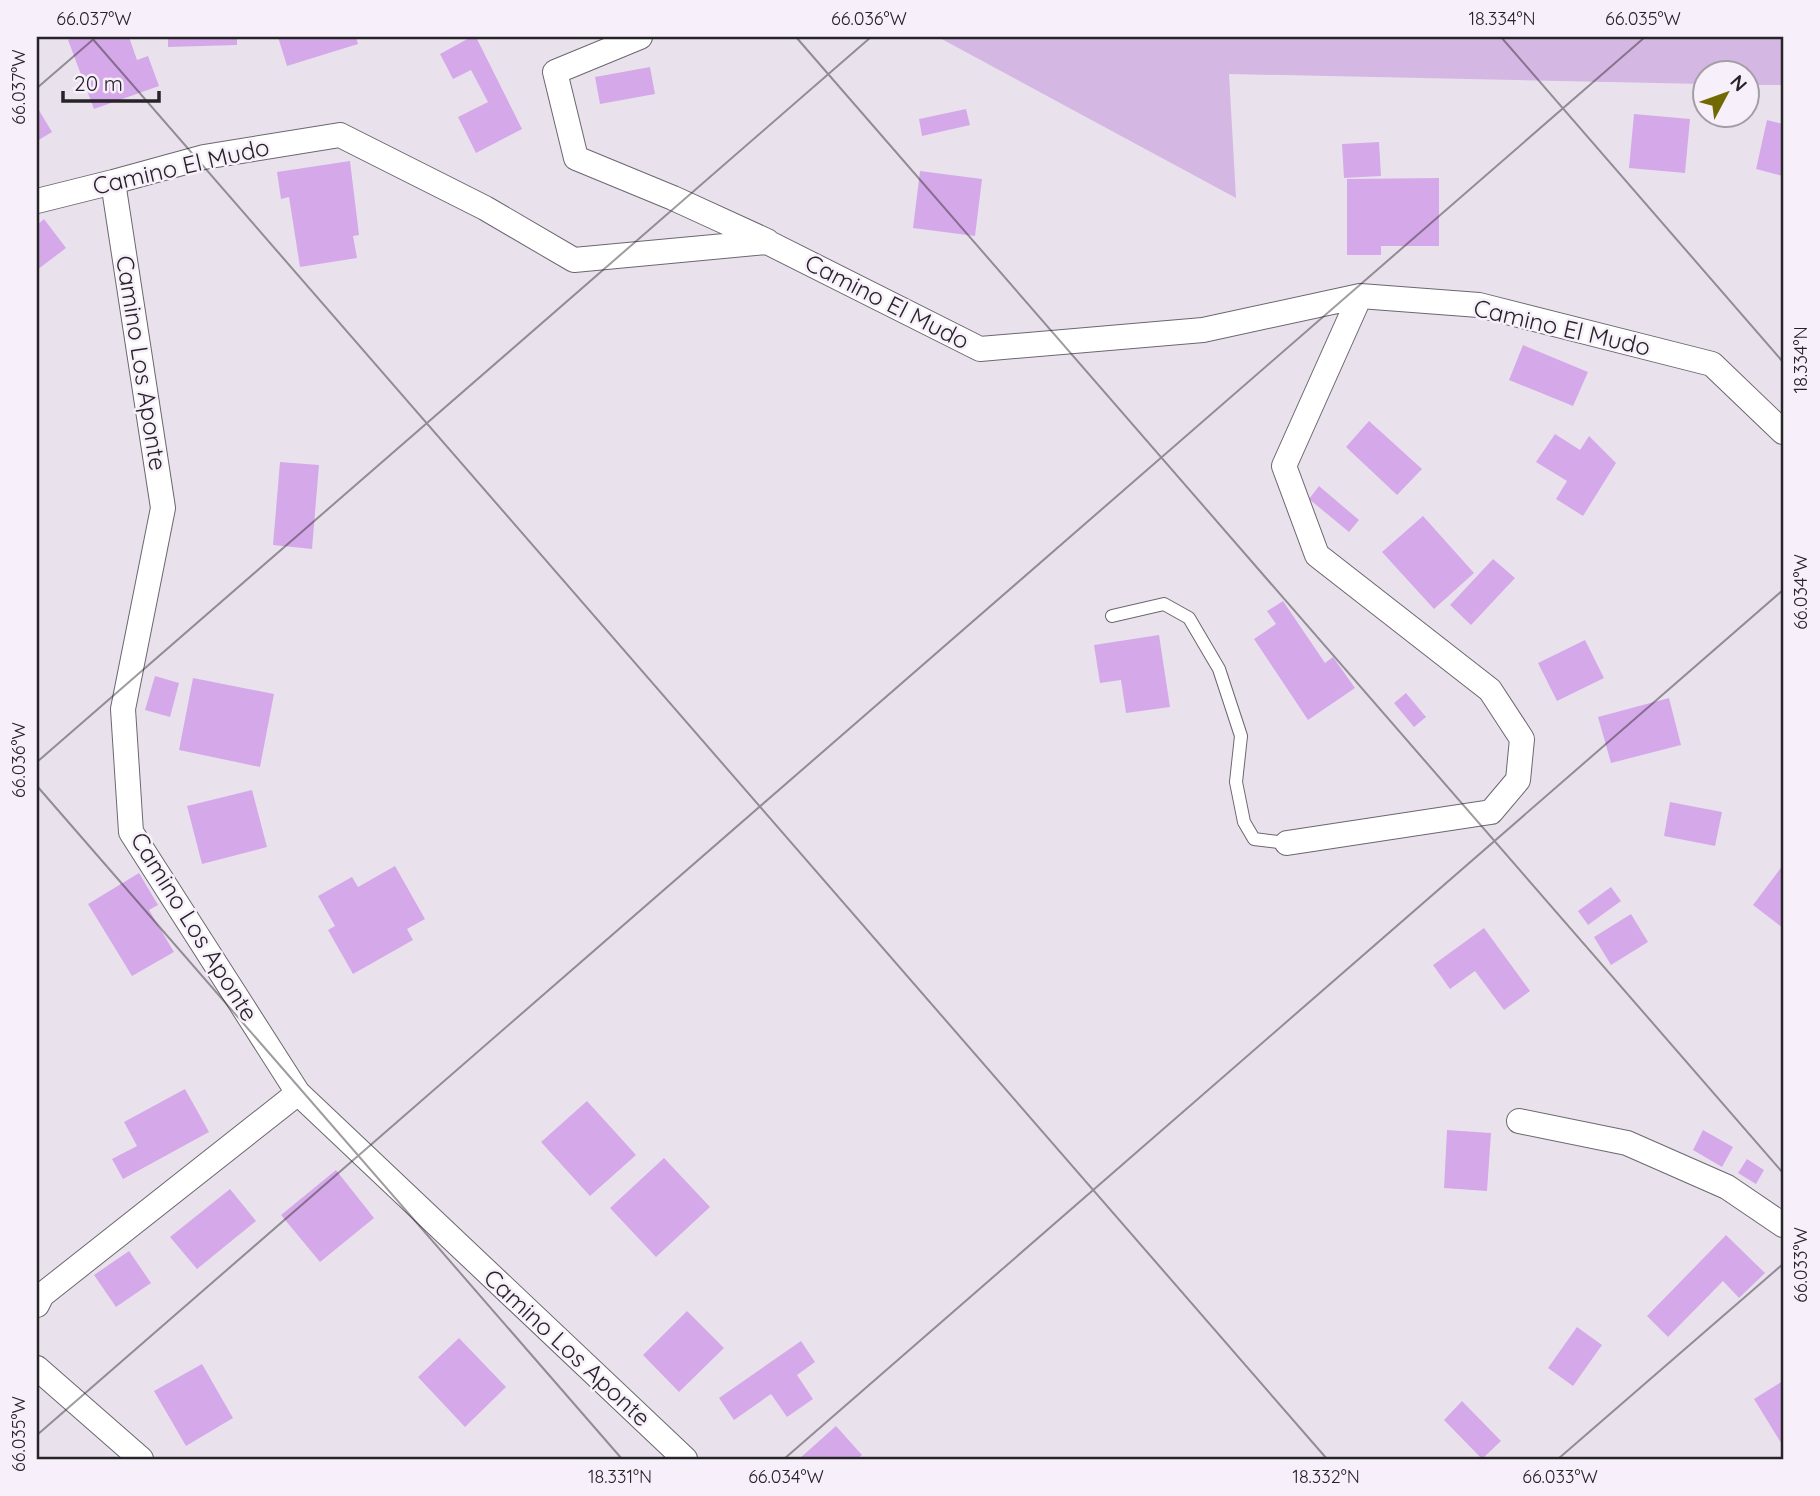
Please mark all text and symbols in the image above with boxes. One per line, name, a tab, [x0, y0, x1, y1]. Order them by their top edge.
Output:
text: 66.037°W	[56, 7, 132, 30]
text: 66.036°W	[831, 7, 907, 30]
text: 18.334°N	[1468, 7, 1536, 30]
text: 66.035°W	[1605, 7, 1681, 30]
text: 66.037°W	[7, 49, 30, 125]
scale bar	[63, 60, 159, 104]
north arrow	[1690, 60, 1760, 130]
text: 20 m	[74, 70, 123, 96]
text: N	[1725, 70, 1752, 96]
street label: Camino El Mudo	[90, 131, 272, 201]
street label: Camino El Mudo	[800, 247, 975, 355]
street label: Camino Los Aponte	[110, 253, 174, 472]
street label: Camino El Mudo	[1471, 292, 1653, 362]
text: 18.334°N	[1789, 326, 1812, 394]
text: 66.034°W	[1789, 554, 1812, 630]
text: 66.036°W	[7, 722, 30, 798]
street label: Camino Los Aponte	[125, 826, 265, 1027]
text: 66.033°W	[1789, 1227, 1812, 1303]
street label: Camino Los Aponte	[478, 1262, 657, 1432]
text: 66.035°W	[7, 1396, 30, 1472]
text: 18.331°N	[588, 1465, 652, 1488]
text: 66.034°W	[748, 1465, 824, 1488]
text: 18.332°N	[1292, 1465, 1360, 1488]
text: 66.033°W	[1522, 1465, 1598, 1488]

